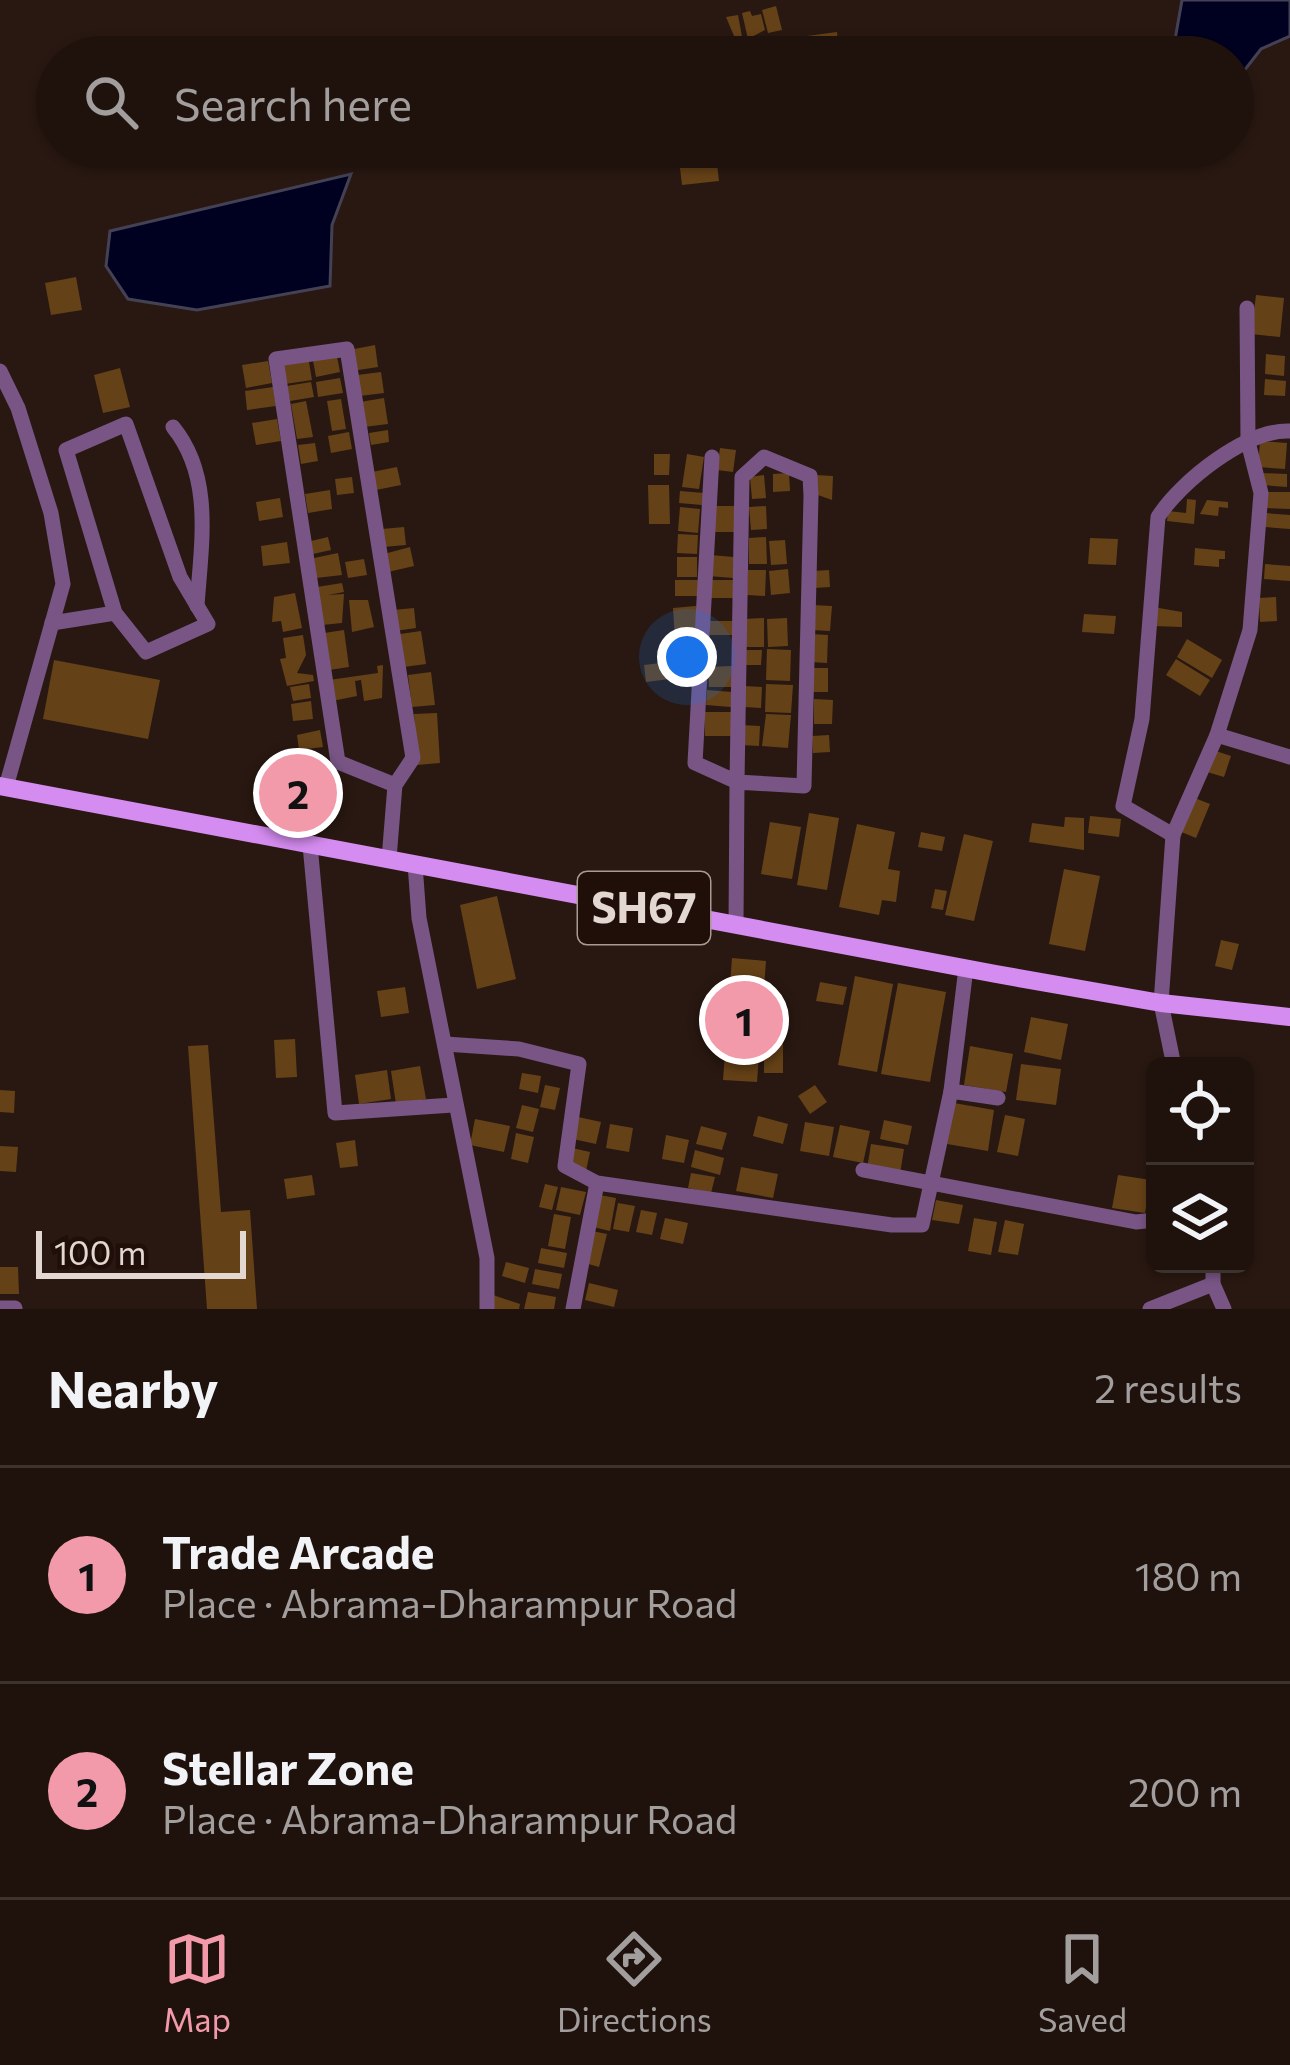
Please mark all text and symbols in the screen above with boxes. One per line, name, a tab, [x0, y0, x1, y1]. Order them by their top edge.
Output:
search box	[36, 36, 1254, 168]
icon: search	[78, 69, 144, 135]
text: Search here	[174, 75, 412, 130]
your location	[657, 627, 717, 687]
pin: 2	[259, 748, 337, 838]
road number: SH67	[578, 872, 710, 944]
pin: 1	[705, 975, 783, 1065]
map controls	[1146, 1057, 1254, 1273]
button: locate	[1146, 1057, 1254, 1165]
button: layers	[1146, 1165, 1254, 1273]
scale bar	[36, 1225, 246, 1278]
text: 100 m	[54, 1231, 146, 1272]
text: Nearby	[48, 1356, 218, 1419]
text: 2 results	[1094, 1363, 1242, 1411]
text: Trade Arcade	[162, 1523, 434, 1578]
text: 1	[78, 1551, 96, 1599]
text: 180 m	[1135, 1551, 1242, 1599]
text: Place · Abrama-Dharampur Road	[162, 1578, 737, 1626]
text: Stellar Zone	[162, 1739, 414, 1794]
text: 2	[76, 1767, 98, 1815]
text: 200 m	[1128, 1767, 1242, 1815]
text: Place · Abrama-Dharampur Road	[162, 1794, 737, 1842]
tab: Map	[163, 1926, 231, 2039]
tab: Directions	[557, 1926, 712, 2039]
tab: Saved	[1038, 1926, 1127, 2039]

